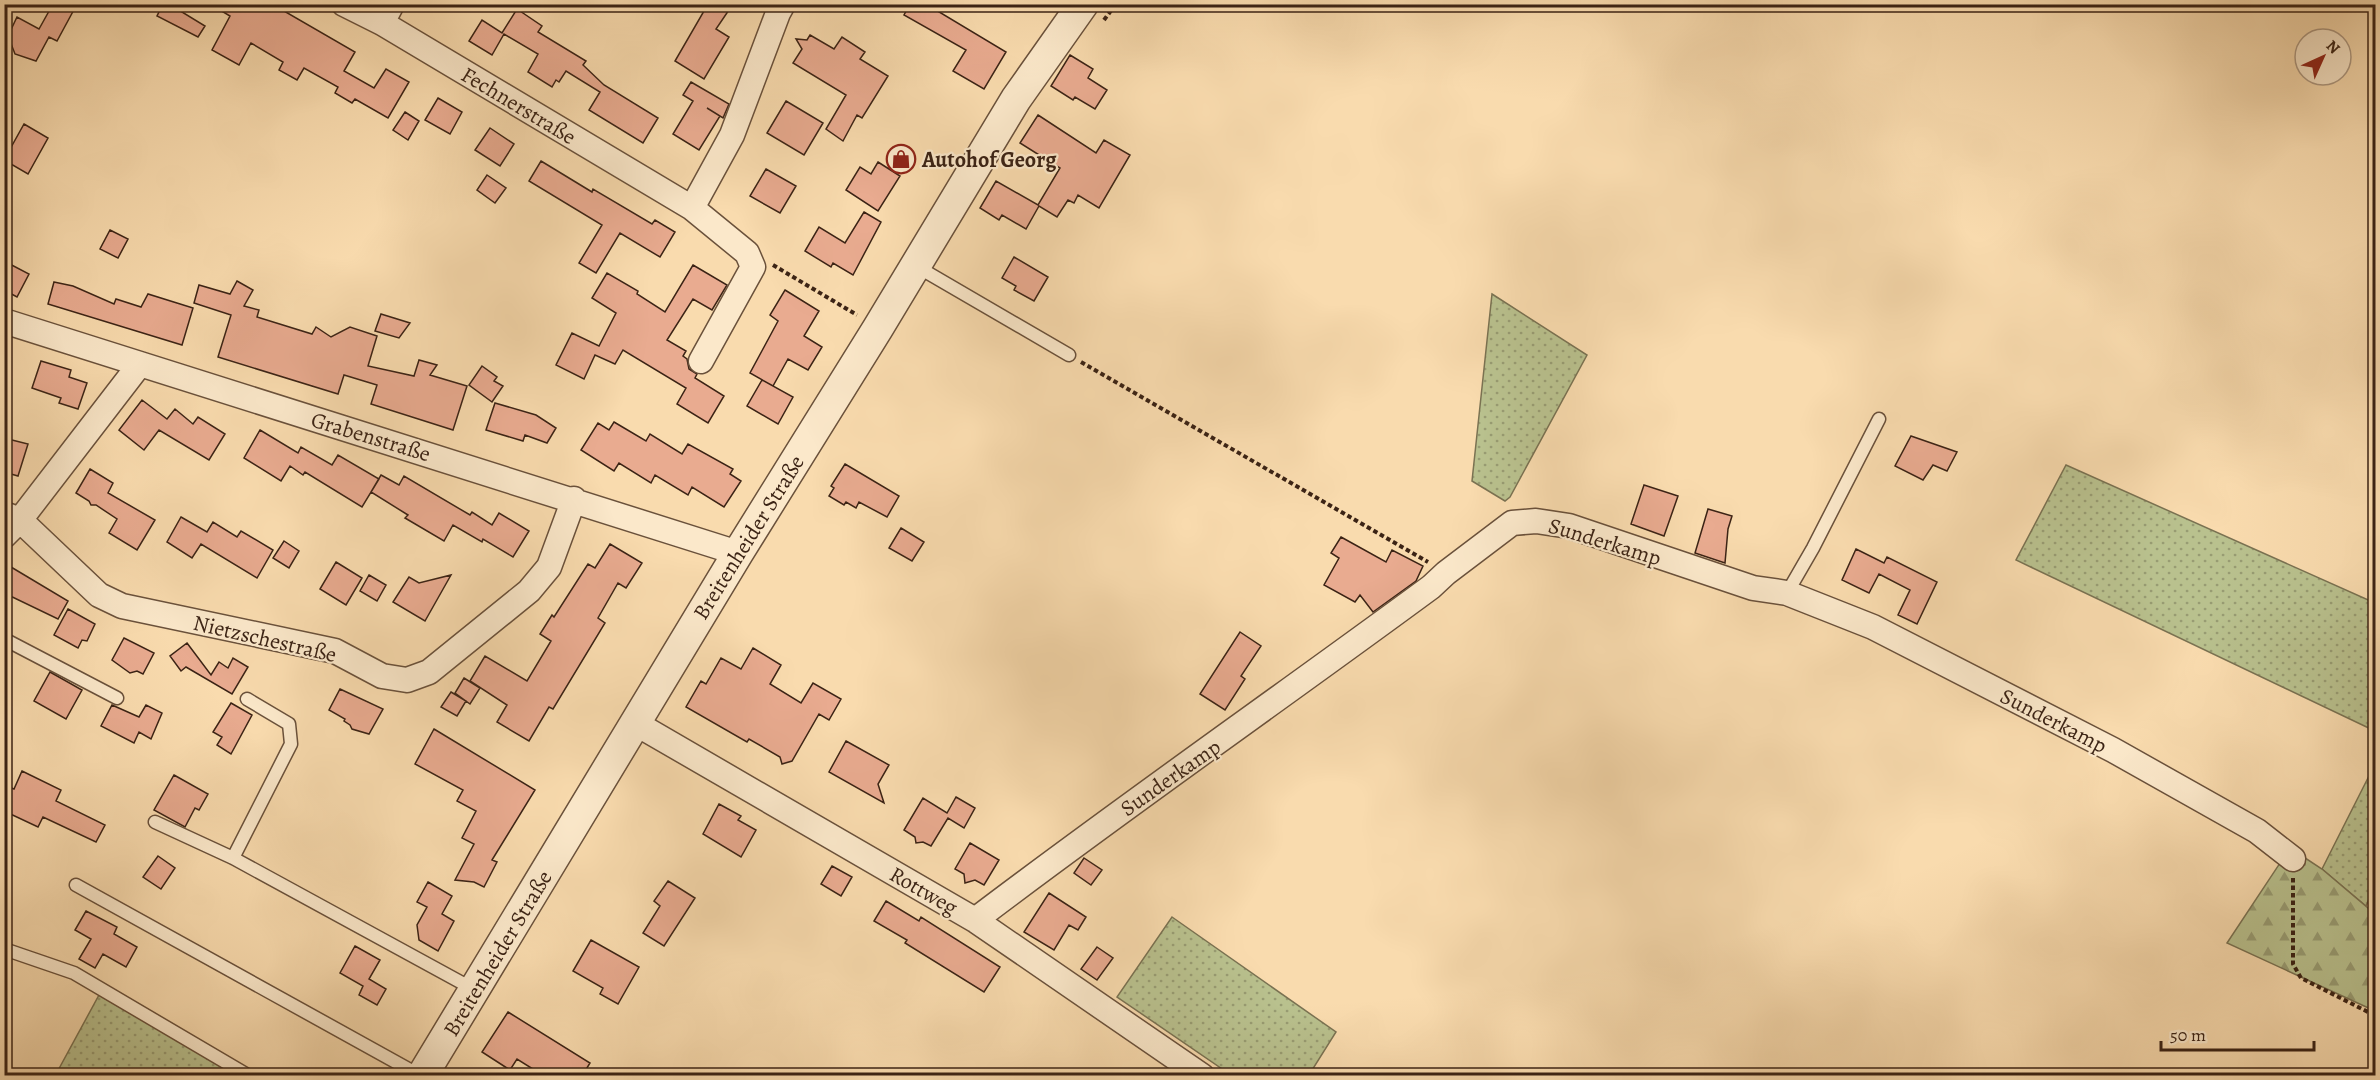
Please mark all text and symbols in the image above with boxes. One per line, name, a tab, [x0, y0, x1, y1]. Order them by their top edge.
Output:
north arrow	[2293, 27, 2353, 87]
text: N	[2321, 35, 2345, 59]
street label: Fechnerstraße	[455, 60, 581, 152]
shop icon: Autohof Georg	[885, 143, 917, 175]
place label: Autohof Georg	[921, 145, 1057, 175]
street label: Grabenstraße	[307, 405, 434, 469]
street label: Breitenheider Straße	[686, 450, 812, 626]
street label: Sunderkamp	[1545, 511, 1665, 573]
street label: Nietzschestraße	[190, 608, 339, 670]
street label: Sunderkamp	[1995, 681, 2112, 761]
street label: Sunderkamp	[1114, 732, 1227, 823]
street label: Rottweg	[884, 859, 963, 922]
street label: Breitenheider Straße	[436, 865, 559, 1042]
scale bar	[2161, 1014, 2314, 1052]
text: 50 m	[2170, 1023, 2206, 1047]

